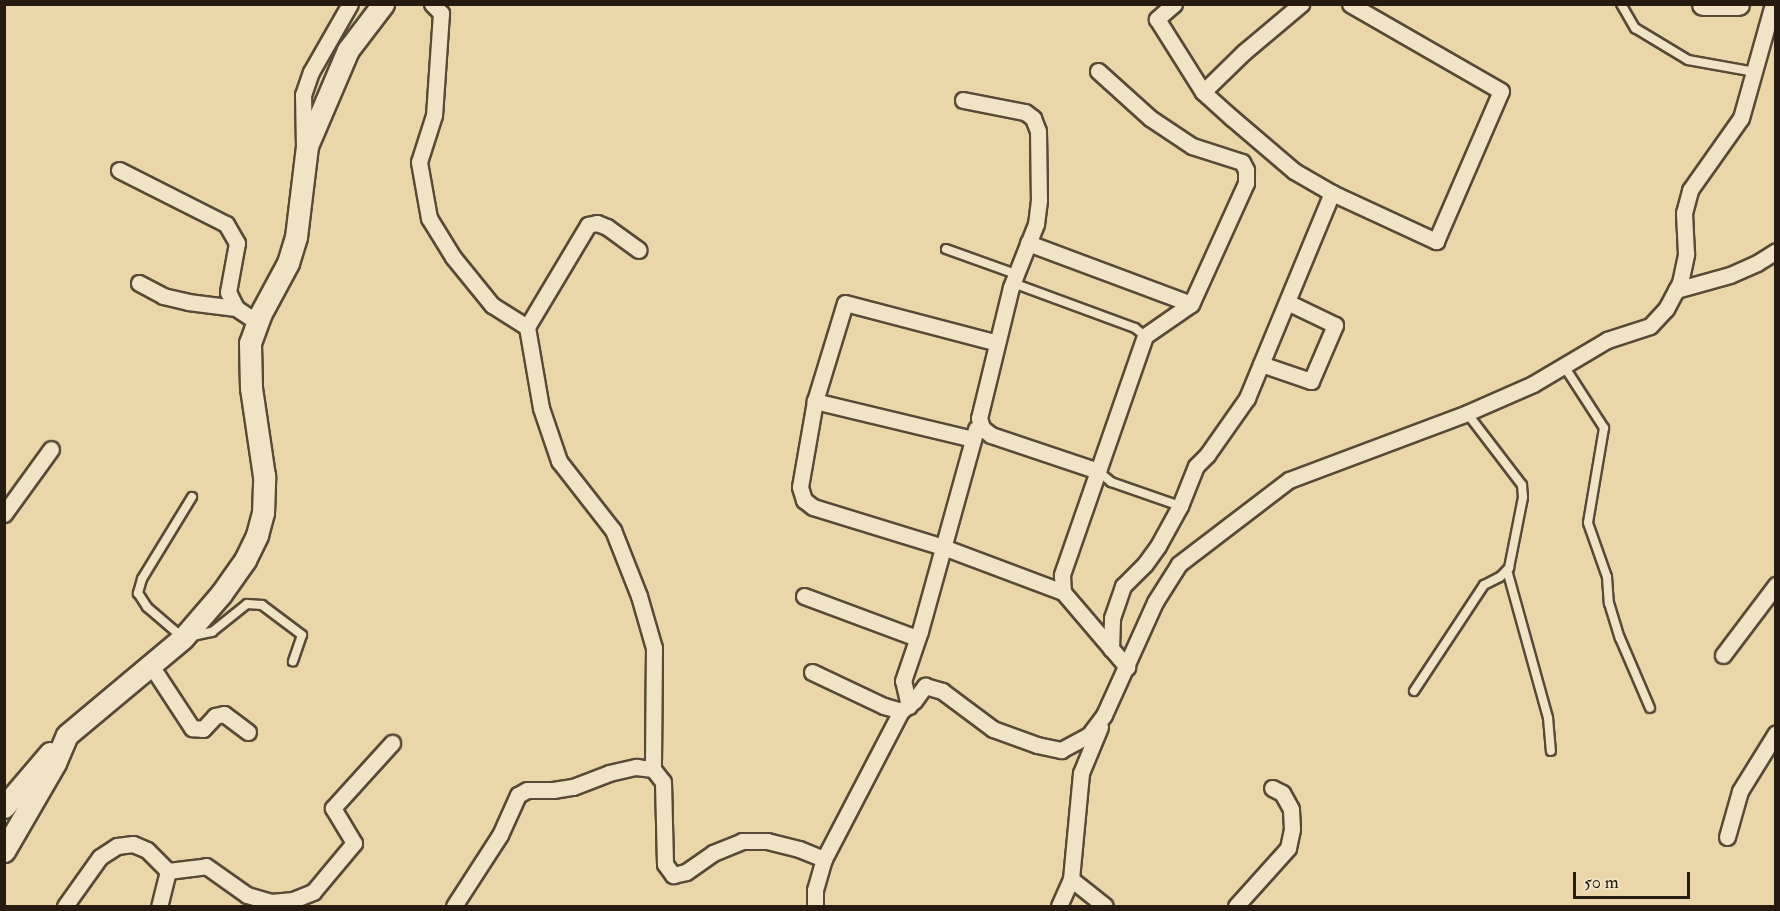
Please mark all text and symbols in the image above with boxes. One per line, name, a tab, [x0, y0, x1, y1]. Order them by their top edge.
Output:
scale bar	[1576, 860, 1693, 898]
text: 50 m	[1584, 871, 1619, 894]

